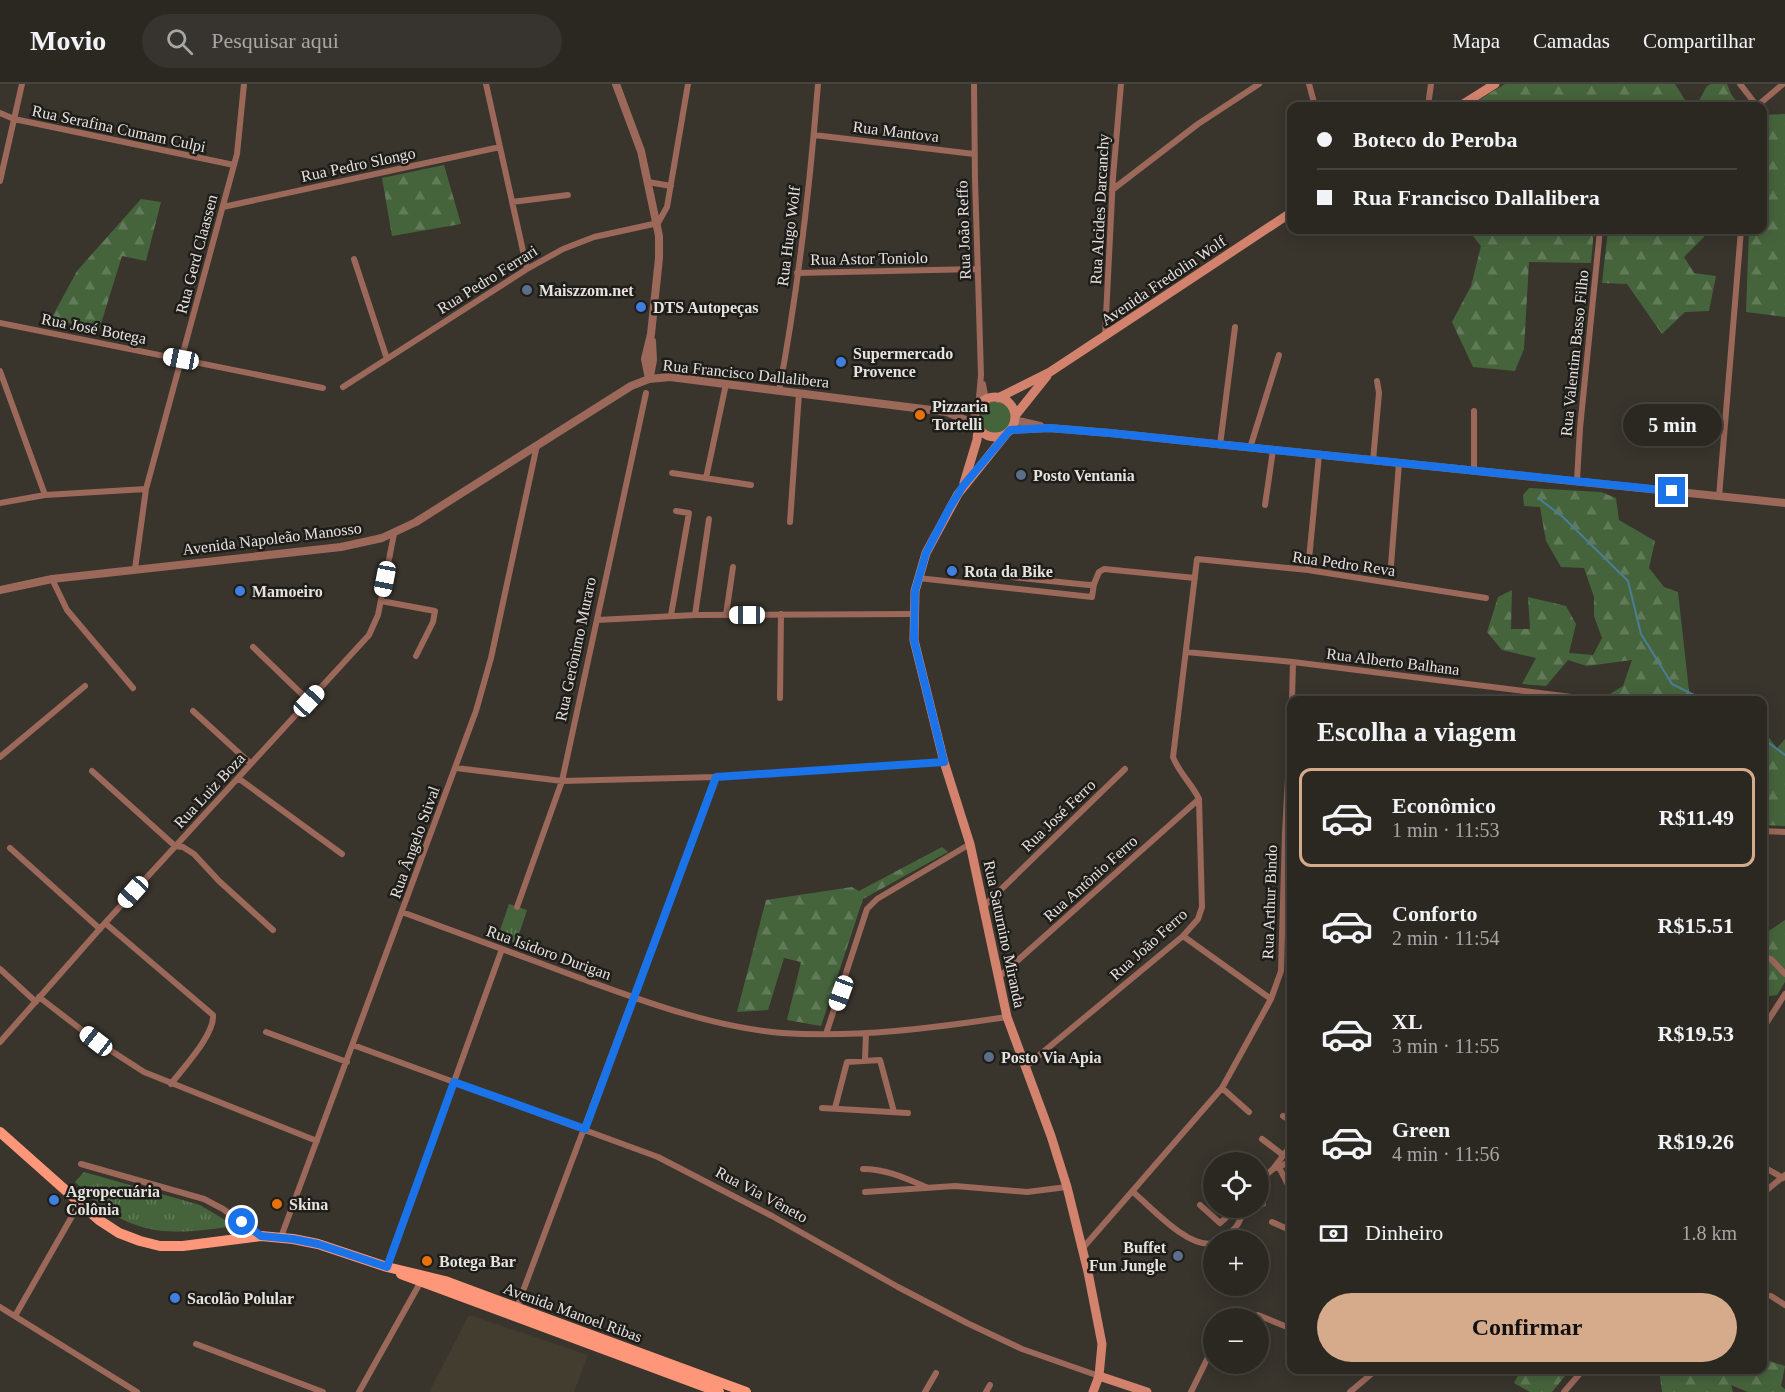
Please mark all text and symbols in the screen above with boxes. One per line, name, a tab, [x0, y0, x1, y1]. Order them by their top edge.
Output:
search box	[142, 14, 562, 68]
text: Movio	[30, 25, 106, 56]
icon: search	[163, 25, 196, 58]
text: Pesquisar aqui	[211, 28, 339, 53]
text: Mapa	[1452, 29, 1500, 53]
text: Camadas	[1533, 29, 1610, 53]
text: Compartilhar	[1643, 29, 1755, 53]
street label: Rua Serafina Cumam Culpi	[30, 102, 208, 156]
street label: Rua Mantova	[852, 118, 940, 145]
text: Boteco do Peroba	[1353, 127, 1518, 152]
street label: Rua Alcides Darcanchy	[1087, 133, 1113, 285]
street label: Rua Pedro Slongo	[299, 144, 417, 186]
street label: Rua João Reffo	[953, 180, 974, 280]
street label: Rua Hugo Wolf	[774, 184, 804, 287]
text: Rua Francisco Dallalibera	[1353, 185, 1600, 210]
street label: Rua Gerd Claassen	[172, 193, 221, 316]
street label: Avenida Fredolin Wolf	[1098, 232, 1229, 328]
street label: Rua Pedro Ferrari	[434, 242, 541, 317]
street label: Rua Astor Toniolo	[810, 249, 928, 268]
street label: Rua Valentim Basso Filho	[1557, 269, 1592, 437]
place label: Maiszzom.net	[539, 282, 634, 299]
marker: Maiszzom.net	[520, 283, 534, 297]
place label: DTS Autopeças	[653, 299, 758, 317]
marker: DTS Autopeças	[634, 300, 648, 314]
street label: Rua José Botega	[40, 310, 148, 348]
place label: Supermercado Provence	[853, 345, 953, 380]
car	[162, 347, 200, 371]
marker: Supermercado Provence	[834, 355, 848, 369]
street label: Rua Francisco Dallalibera	[662, 356, 830, 391]
place label: Pizzaria Tortelli	[932, 398, 988, 433]
callout: 5 min	[1622, 404, 1722, 446]
marker: Pizzaria Tortelli	[913, 408, 927, 422]
text: 5 min	[1648, 414, 1697, 436]
place label: Posto Ventania	[1033, 467, 1135, 484]
marker: Posto Ventania	[1014, 468, 1028, 482]
route end	[1658, 477, 1685, 504]
street label: Avenida Napoleão Manosso	[182, 519, 363, 559]
street label: Rua Pedro Reva	[1291, 548, 1397, 579]
car	[373, 560, 397, 598]
place label: Rota da Bike	[964, 563, 1053, 580]
marker: Rota da Bike	[945, 564, 959, 578]
street label: Rua Gerônimo Muraro	[552, 576, 599, 723]
place label: Mamoeiro	[252, 583, 323, 600]
marker: Mamoeiro	[233, 584, 247, 598]
car	[729, 606, 765, 624]
street label: Rua Alberto Balhana	[1325, 645, 1461, 678]
car	[290, 682, 328, 720]
text: Escolha a viagem	[1317, 717, 1517, 747]
street label: Rua Luiz Boza	[170, 749, 248, 831]
street label: Rua José Ferro	[1018, 776, 1099, 855]
street label: Rua Ângelo Stival	[385, 783, 444, 901]
icon: car	[1320, 791, 1374, 845]
text: Econômico	[1392, 793, 1496, 818]
text: R$11.49	[1659, 805, 1734, 830]
text: 1 min · 11:53	[1392, 819, 1500, 841]
street label: Rua Antônio Ferro	[1040, 832, 1141, 925]
street label: Rua Arthur Bindo	[1259, 844, 1280, 960]
street label: Rua Saturnino Miranda	[981, 859, 1028, 1009]
car	[114, 873, 152, 911]
icon: car	[1320, 899, 1374, 953]
text: Conforto	[1392, 901, 1478, 926]
street label: Rua João Ferro	[1106, 905, 1190, 983]
text: R$15.51	[1658, 913, 1734, 938]
street label: Rua Isidoro Durigan	[484, 922, 614, 984]
text: 2 min · 11:54	[1392, 927, 1500, 949]
car	[826, 973, 856, 1013]
icon: car	[1320, 1007, 1374, 1061]
text: XL	[1392, 1009, 1423, 1034]
text: R$19.53	[1658, 1021, 1734, 1046]
car	[76, 1023, 116, 1059]
text: 3 min · 11:55	[1392, 1035, 1500, 1057]
place label: Posto Via Apia	[1001, 1049, 1101, 1067]
marker: Posto Via Apia	[982, 1050, 996, 1064]
icon: car	[1320, 1115, 1374, 1169]
text: Green	[1392, 1117, 1450, 1142]
text: R$19.26	[1658, 1129, 1734, 1154]
text: 4 min · 11:56	[1392, 1143, 1500, 1165]
map controls	[1203, 1152, 1269, 1374]
button: locate	[1203, 1152, 1269, 1218]
street label: Rua Via Vêneto	[713, 1163, 811, 1226]
place label: Agropecuária Colônia	[66, 1183, 160, 1218]
marker: Agropecuária Colônia	[47, 1193, 61, 1207]
place label: Skina	[289, 1196, 328, 1213]
marker: Skina	[270, 1197, 284, 1211]
route start	[228, 1208, 255, 1235]
icon: cash	[1317, 1217, 1350, 1250]
text: Dinheiro	[1365, 1220, 1443, 1245]
text: 1.8 km	[1681, 1222, 1737, 1244]
button: +	[1203, 1230, 1269, 1296]
place label: Buffet Fun Jungle	[1089, 1239, 1167, 1275]
marker: Buffet Fun Jungle	[1171, 1249, 1185, 1263]
place label: Botega Bar	[439, 1253, 516, 1271]
marker: Botega Bar	[420, 1254, 434, 1268]
street label: Avenida Manoel Ribas	[501, 1279, 644, 1345]
place label: Sacolão Polular	[187, 1290, 294, 1307]
marker: Sacolão Polular	[168, 1291, 182, 1305]
button: Confirmar	[1317, 1293, 1737, 1362]
button: −	[1203, 1308, 1269, 1374]

